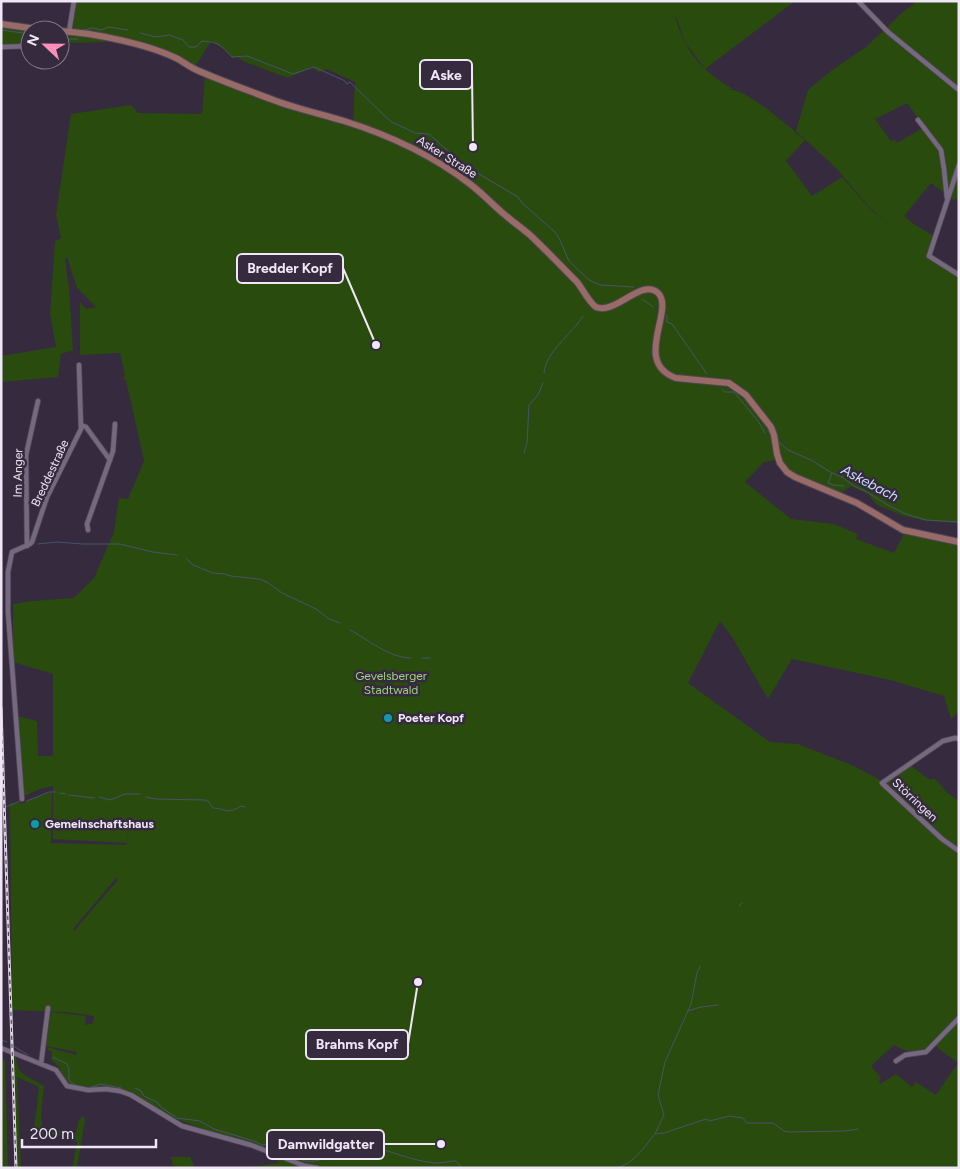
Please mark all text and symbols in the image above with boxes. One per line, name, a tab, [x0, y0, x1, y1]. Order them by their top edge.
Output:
north arrow	[20, 20, 70, 70]
text: N	[24, 32, 43, 49]
callout: Aske	[420, 60, 472, 89]
text: Aske	[430, 67, 462, 84]
street label: Asker Straße	[414, 133, 480, 181]
callout: Bredder Kopf	[237, 254, 343, 283]
text: Bredder Kopf	[247, 260, 333, 277]
street label: Breddestraße	[28, 437, 72, 509]
street label: Im Anger	[11, 448, 25, 498]
water label: Askebach	[837, 461, 901, 506]
park label: Gevelsberger Stadtwald	[355, 669, 427, 697]
place label: Poeter Kopf	[398, 711, 464, 725]
marker: Poeter Kopf	[382, 712, 394, 724]
street label: Störringen	[889, 776, 941, 825]
place label: Gemeinschaftshaus	[45, 817, 154, 831]
marker: Gemeinschaftshaus	[29, 818, 41, 830]
callout: Brahms Kopf	[306, 1030, 408, 1059]
text: Brahms Kopf	[316, 1036, 399, 1053]
scale bar	[22, 1116, 156, 1148]
text: 200 m	[30, 1125, 74, 1143]
callout: Damwildgatter	[267, 1130, 384, 1159]
text: Damwildgatter	[278, 1136, 375, 1153]

